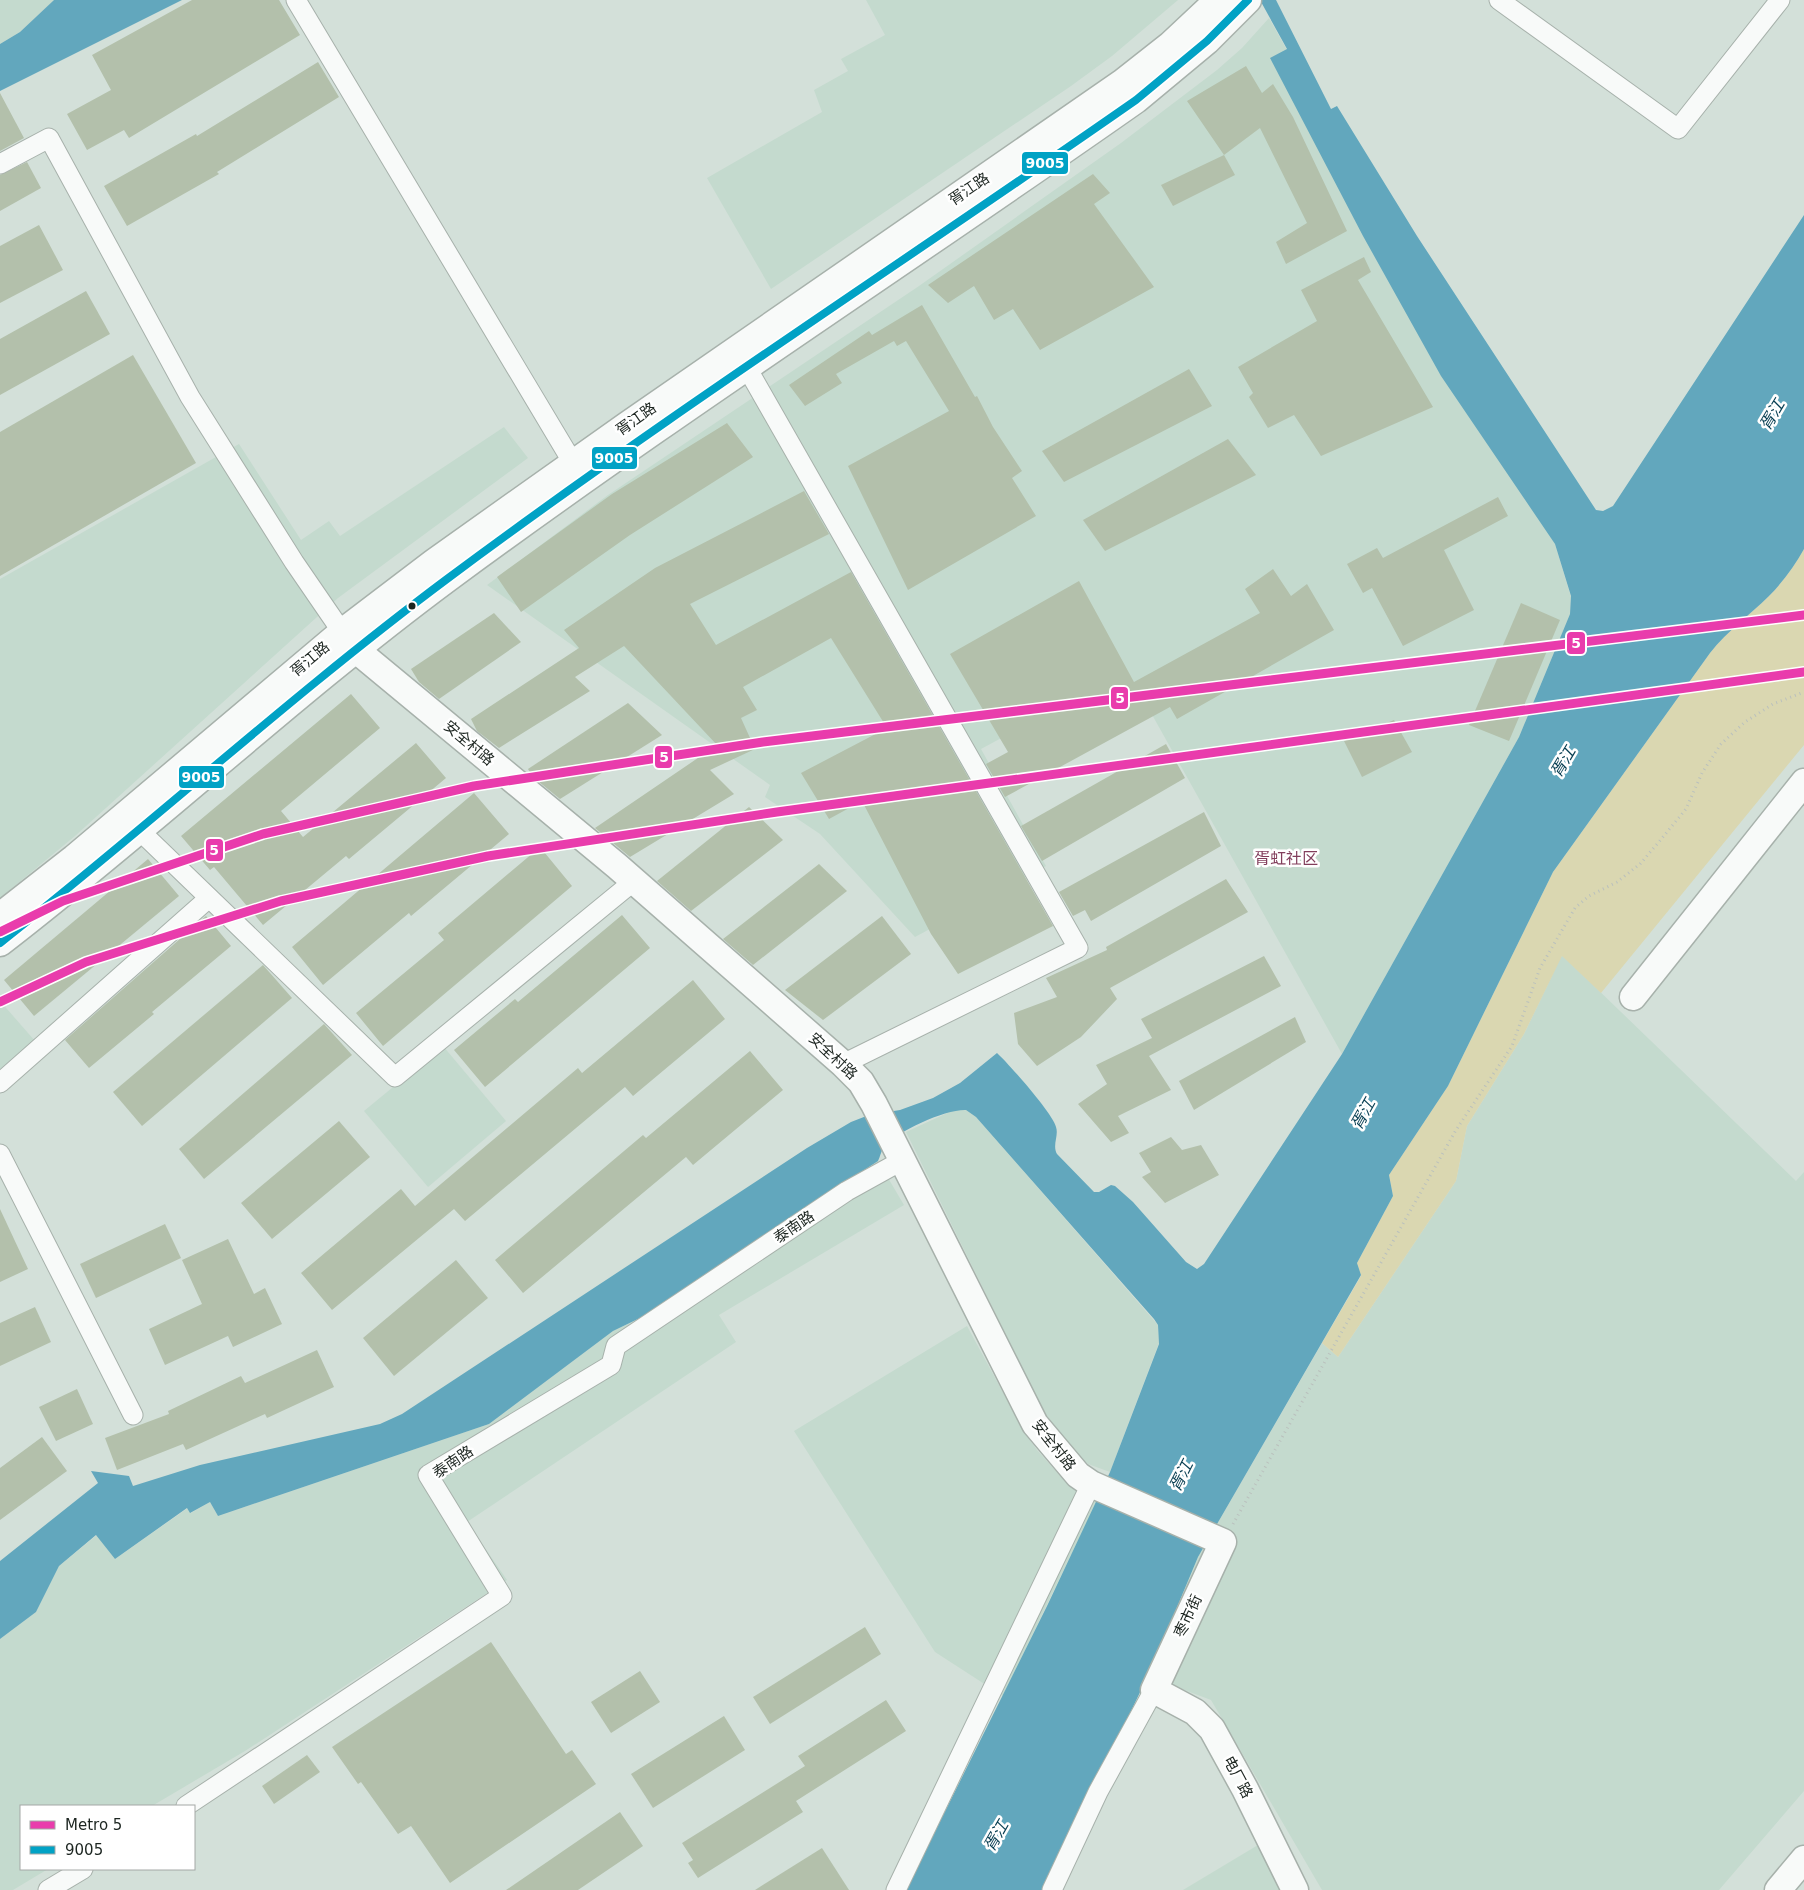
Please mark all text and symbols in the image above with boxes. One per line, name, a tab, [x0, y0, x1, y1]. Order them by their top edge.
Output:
line badge: 9005	[1021, 151, 1069, 175]
text: 9005	[1026, 155, 1064, 171]
street label: 胥江路	[945, 169, 993, 209]
water label: 胥江	[1756, 395, 1789, 434]
street label: 胥江路	[612, 399, 660, 439]
line badge: 9005	[591, 446, 638, 470]
text: 9005	[595, 450, 633, 466]
unlabelled marker	[407, 601, 417, 611]
line badge: 5	[1566, 631, 1586, 655]
text: 5	[1571, 635, 1581, 651]
street label: 胥江路	[287, 638, 333, 680]
line badge: 5	[1110, 686, 1129, 710]
text: 5	[1115, 690, 1125, 706]
street label: 安全村路	[440, 717, 498, 769]
water label: 胥江	[1547, 742, 1580, 781]
line badge: 5	[654, 745, 673, 769]
text: 5	[659, 749, 669, 765]
line badge: 9005	[178, 765, 225, 789]
text: 9005	[182, 769, 220, 785]
line badge: 5	[205, 838, 224, 862]
text: 5	[209, 842, 219, 858]
district label: 胥虹社区	[1254, 849, 1318, 868]
street label: 安全村路	[805, 1029, 861, 1083]
water label: 胥江	[1347, 1094, 1380, 1133]
street label: 泰南路	[770, 1207, 818, 1247]
street label: 安全村路	[1028, 1416, 1080, 1474]
street label: 泰南路	[429, 1442, 477, 1482]
water label: 胥江	[1165, 1456, 1198, 1495]
street label: 枣市街	[1170, 1592, 1206, 1640]
street label: 电厂路	[1219, 1753, 1257, 1801]
legend	[20, 1805, 195, 1870]
text: Metro 5	[65, 1816, 122, 1834]
water label: 胥江	[980, 1816, 1013, 1855]
text: 9005	[65, 1841, 103, 1859]

